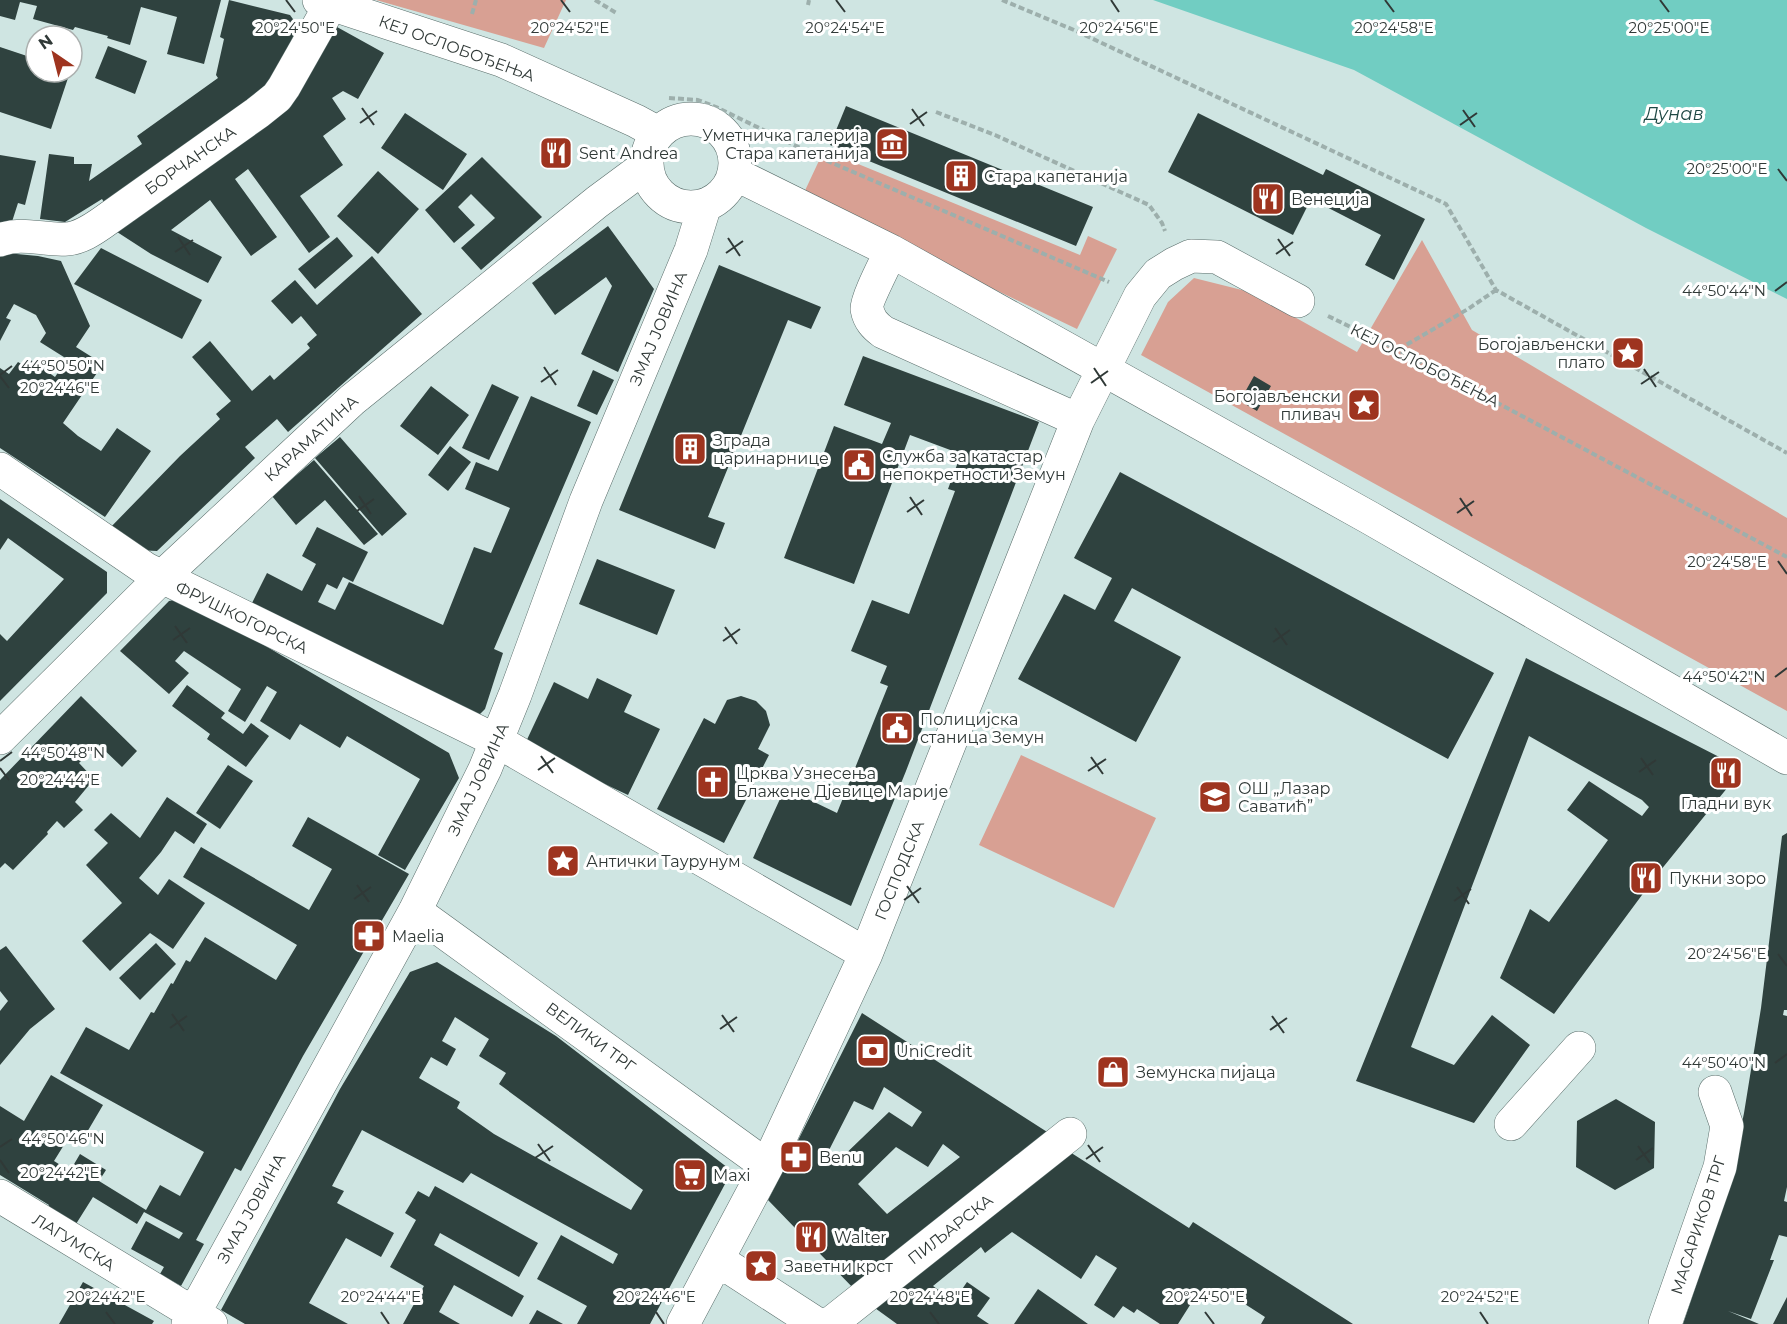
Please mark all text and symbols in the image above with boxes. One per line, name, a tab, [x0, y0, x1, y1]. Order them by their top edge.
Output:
street label: КЕЈ ОСЛОБОЂЕЊА	[376, 11, 538, 86]
text: 20°24'50"E	[255, 18, 335, 37]
text: 20°24'52"E	[531, 18, 609, 37]
text: 20°24'54"E	[805, 18, 885, 37]
text: 20°24'56"E	[1079, 18, 1159, 37]
text: 20°24'58"E	[1354, 18, 1434, 37]
text: 20°25'00"E	[1629, 18, 1709, 37]
north arrow	[24, 24, 84, 84]
text: N	[35, 31, 56, 54]
water label: Дунав	[1642, 103, 1704, 125]
street label: БОРЧАНСКА	[141, 122, 240, 199]
place label: Уметничка галерија Стара капетанија	[702, 126, 869, 163]
museum icon: Уметничка галерија Стара капетанија	[874, 126, 910, 162]
restaurant icon: Sent Andrea	[538, 135, 574, 171]
place label: Sent Andrea	[579, 144, 678, 163]
building icon: Стара капетанија	[943, 158, 979, 194]
text: 20°25'00"E	[1687, 159, 1767, 178]
place label: Стара капетанија	[984, 167, 1128, 186]
restaurant icon: Венеција	[1250, 181, 1286, 217]
place label: Венеција	[1291, 190, 1369, 209]
street label: ЗМАЈ ЈОВИНА	[626, 268, 691, 388]
text: 44°50'44"N	[1682, 281, 1766, 300]
street label: КЕЈ ОСЛОБОЂЕЊА	[1347, 320, 1503, 411]
place label: Богојављенски плато	[1478, 335, 1605, 372]
place icon: Богојављенски плато	[1610, 335, 1646, 371]
text: 44°50'50"N	[21, 356, 105, 375]
text: 20°24'46"E	[20, 378, 100, 397]
place label: Богојављенски пливач	[1214, 387, 1341, 424]
place icon: Богојављенски пливач	[1346, 387, 1382, 423]
street label: КАРАМАТИНА	[261, 391, 362, 485]
building icon: Зграда царинарнице	[672, 431, 708, 467]
place label: Зграда царинарнице	[713, 431, 829, 468]
public building icon: Служба за катастар непокретности Земун	[841, 447, 877, 483]
place label: Служба за катастар непокретности Земун	[882, 447, 1066, 484]
text: 20°24'58"E	[1687, 552, 1767, 571]
street label: ФРУШКОГОРСКА	[173, 577, 311, 658]
text: 44°50'42"N	[1683, 667, 1765, 686]
public building icon: Полицијска станица Земун	[879, 710, 915, 746]
place label: Полицијска станица Земун	[920, 710, 1044, 747]
street label: ЗМАЈ ЈОВИНА	[444, 720, 513, 839]
text: 44°50'48"N	[21, 743, 105, 762]
restaurant icon: Гладни вук	[1708, 755, 1744, 791]
church icon: Црква Узнесења Блажене Дјевице Марије	[695, 764, 731, 800]
place label: Црква Узнесења Блажене Дјевице Марије	[736, 764, 948, 801]
text: 20°24'44"E	[20, 770, 100, 789]
school or university icon: ОШ „Лазар Саватић”	[1197, 779, 1233, 815]
place label: ОШ „Лазар Саватић”	[1238, 779, 1331, 816]
place label: Гладни вук	[1681, 794, 1772, 813]
street label: ГОСПОДСКА	[871, 817, 928, 923]
place icon: Антички Таурунум	[545, 843, 581, 879]
place label: Антички Таурунум	[586, 852, 741, 871]
restaurant icon: Пукни зоро	[1628, 860, 1664, 896]
place label: Пукни зоро	[1669, 869, 1766, 888]
pharmacy icon: Maelia	[351, 918, 387, 954]
place label: Maelia	[392, 927, 444, 946]
text: 20°24'56"E	[1687, 944, 1767, 963]
street label: ВЕЛИКИ ТРГ	[542, 998, 640, 1077]
bank icon: UniCredit	[855, 1033, 891, 1069]
place label: UniCredit	[896, 1042, 973, 1061]
text: 44°50'40"N	[1682, 1053, 1766, 1072]
shop icon: Земунска пијаца	[1095, 1054, 1131, 1090]
place label: Земунска пијаца	[1136, 1063, 1276, 1082]
text: 44°50'46"N	[21, 1129, 105, 1148]
pharmacy icon: Benu	[778, 1139, 814, 1175]
place label: Benu	[819, 1148, 862, 1167]
street label: ЗМАЈ ЈОВИНА	[213, 1150, 289, 1266]
street label: МАСАРИКОВ ТРГ	[1667, 1152, 1730, 1297]
supermarket icon: Maxi	[672, 1157, 708, 1193]
text: 20°24'42"E	[20, 1163, 100, 1182]
place label: Maxi	[713, 1166, 751, 1185]
street label: ПИЉАРСКА	[904, 1190, 997, 1268]
street label: ЛАГУМСКА	[29, 1210, 118, 1275]
restaurant icon: Walter	[793, 1219, 829, 1255]
place label: Walter	[834, 1228, 887, 1247]
place icon: Заветни крст	[743, 1248, 779, 1284]
place label: Заветни крст	[784, 1257, 893, 1276]
text: 20°24'42"E	[66, 1287, 146, 1306]
text: 20°24'44"E	[341, 1287, 421, 1306]
text: 20°24'46"E	[616, 1287, 696, 1306]
text: 20°24'48"E	[890, 1287, 970, 1306]
text: 20°24'50"E	[1165, 1287, 1245, 1306]
text: 20°24'52"E	[1441, 1287, 1519, 1306]

